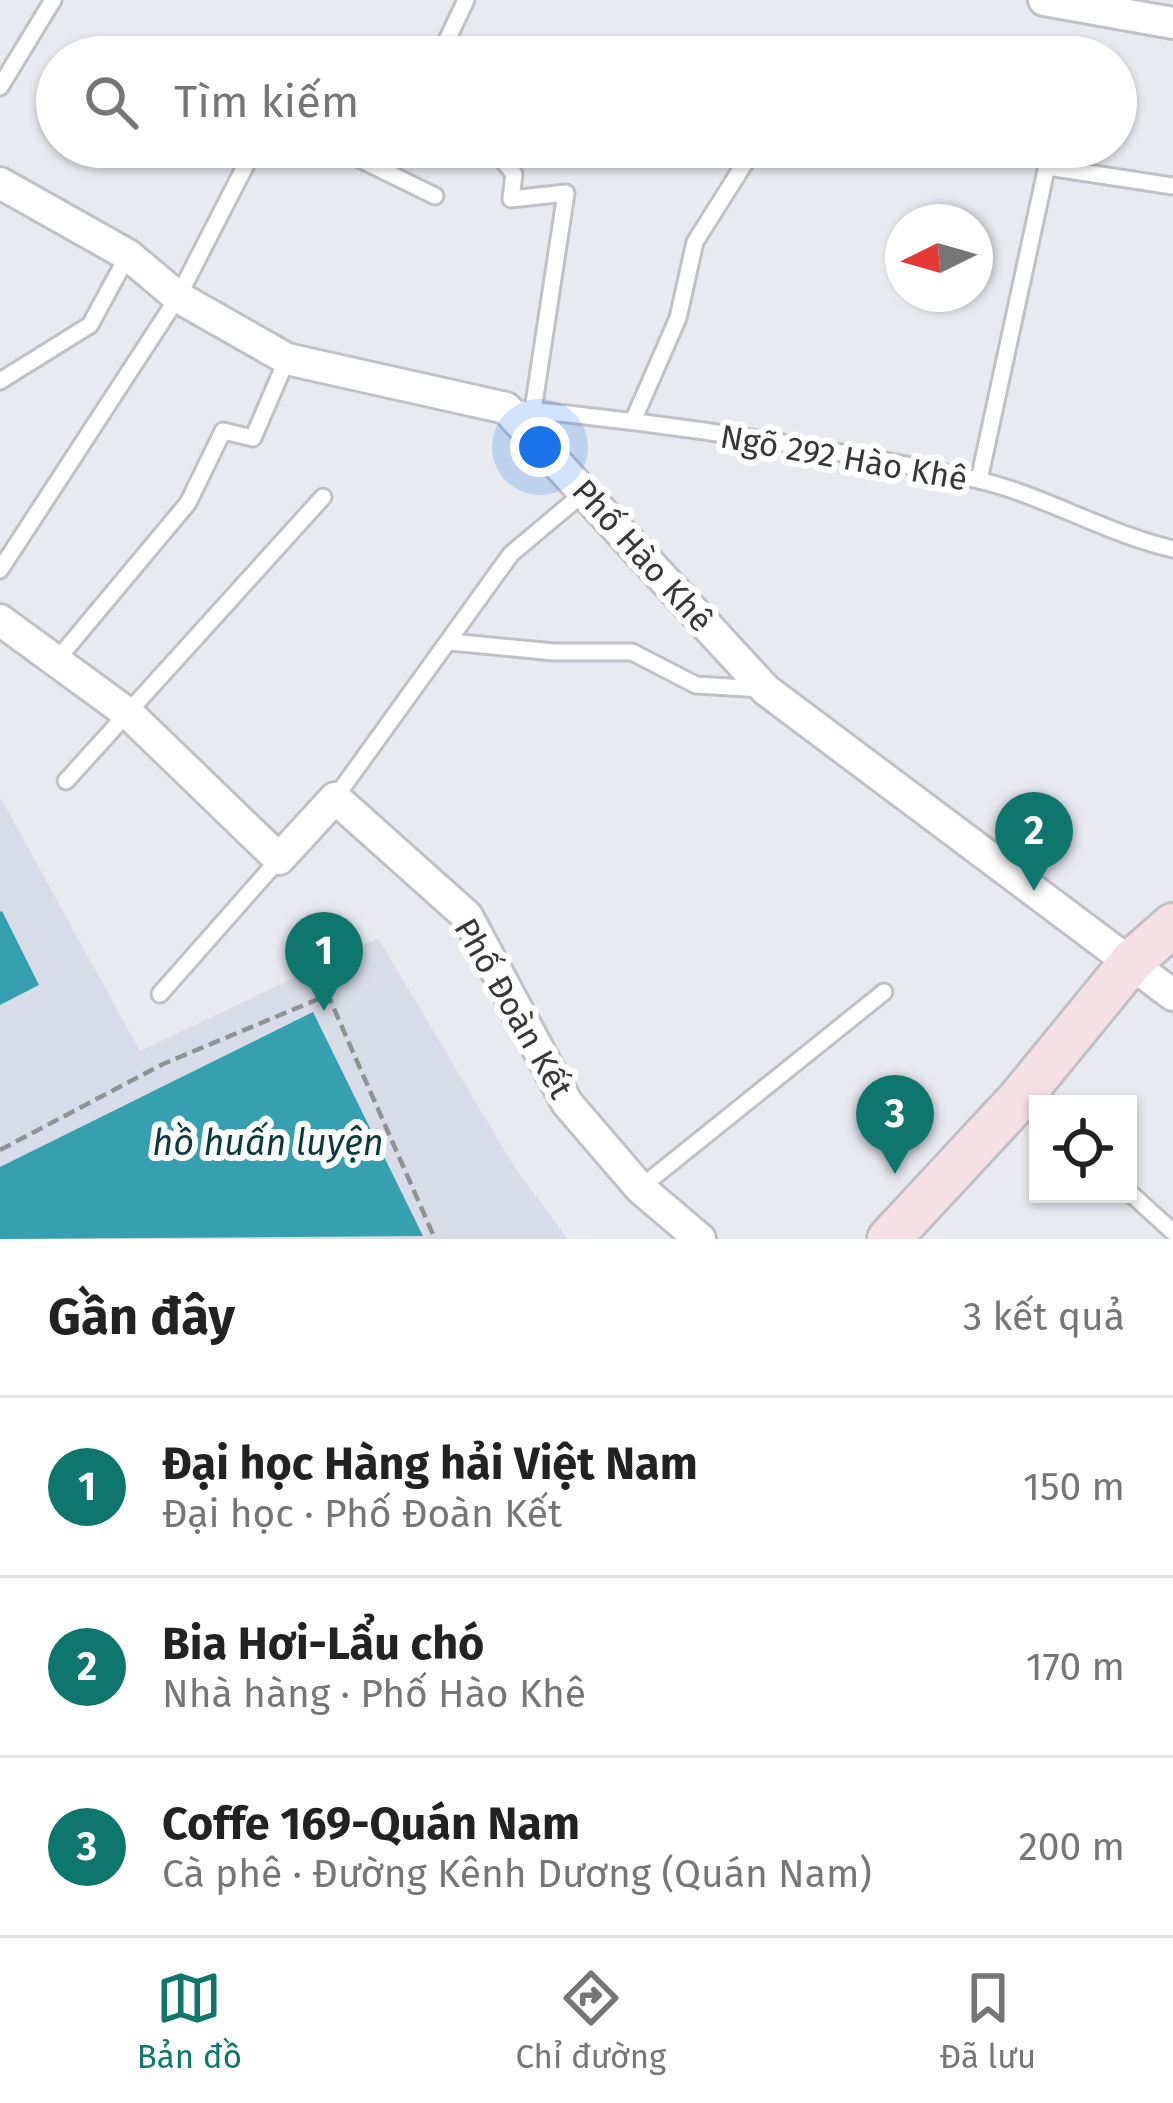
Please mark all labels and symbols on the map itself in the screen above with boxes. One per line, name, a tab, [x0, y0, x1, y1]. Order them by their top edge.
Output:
north arrow	[885, 204, 993, 312]
your location	[510, 417, 570, 477]
street label: Ngõ 292 Hào Khê	[717, 417, 970, 499]
street label: Phố Hào Khê	[563, 471, 721, 640]
pin: 2	[995, 792, 1073, 891]
street label: Phố Đoàn Kết	[445, 911, 581, 1106]
pin: 1	[285, 912, 363, 1011]
pin: 3	[856, 1075, 934, 1174]
water label: hồ huấn luyện	[152, 1121, 384, 1165]

